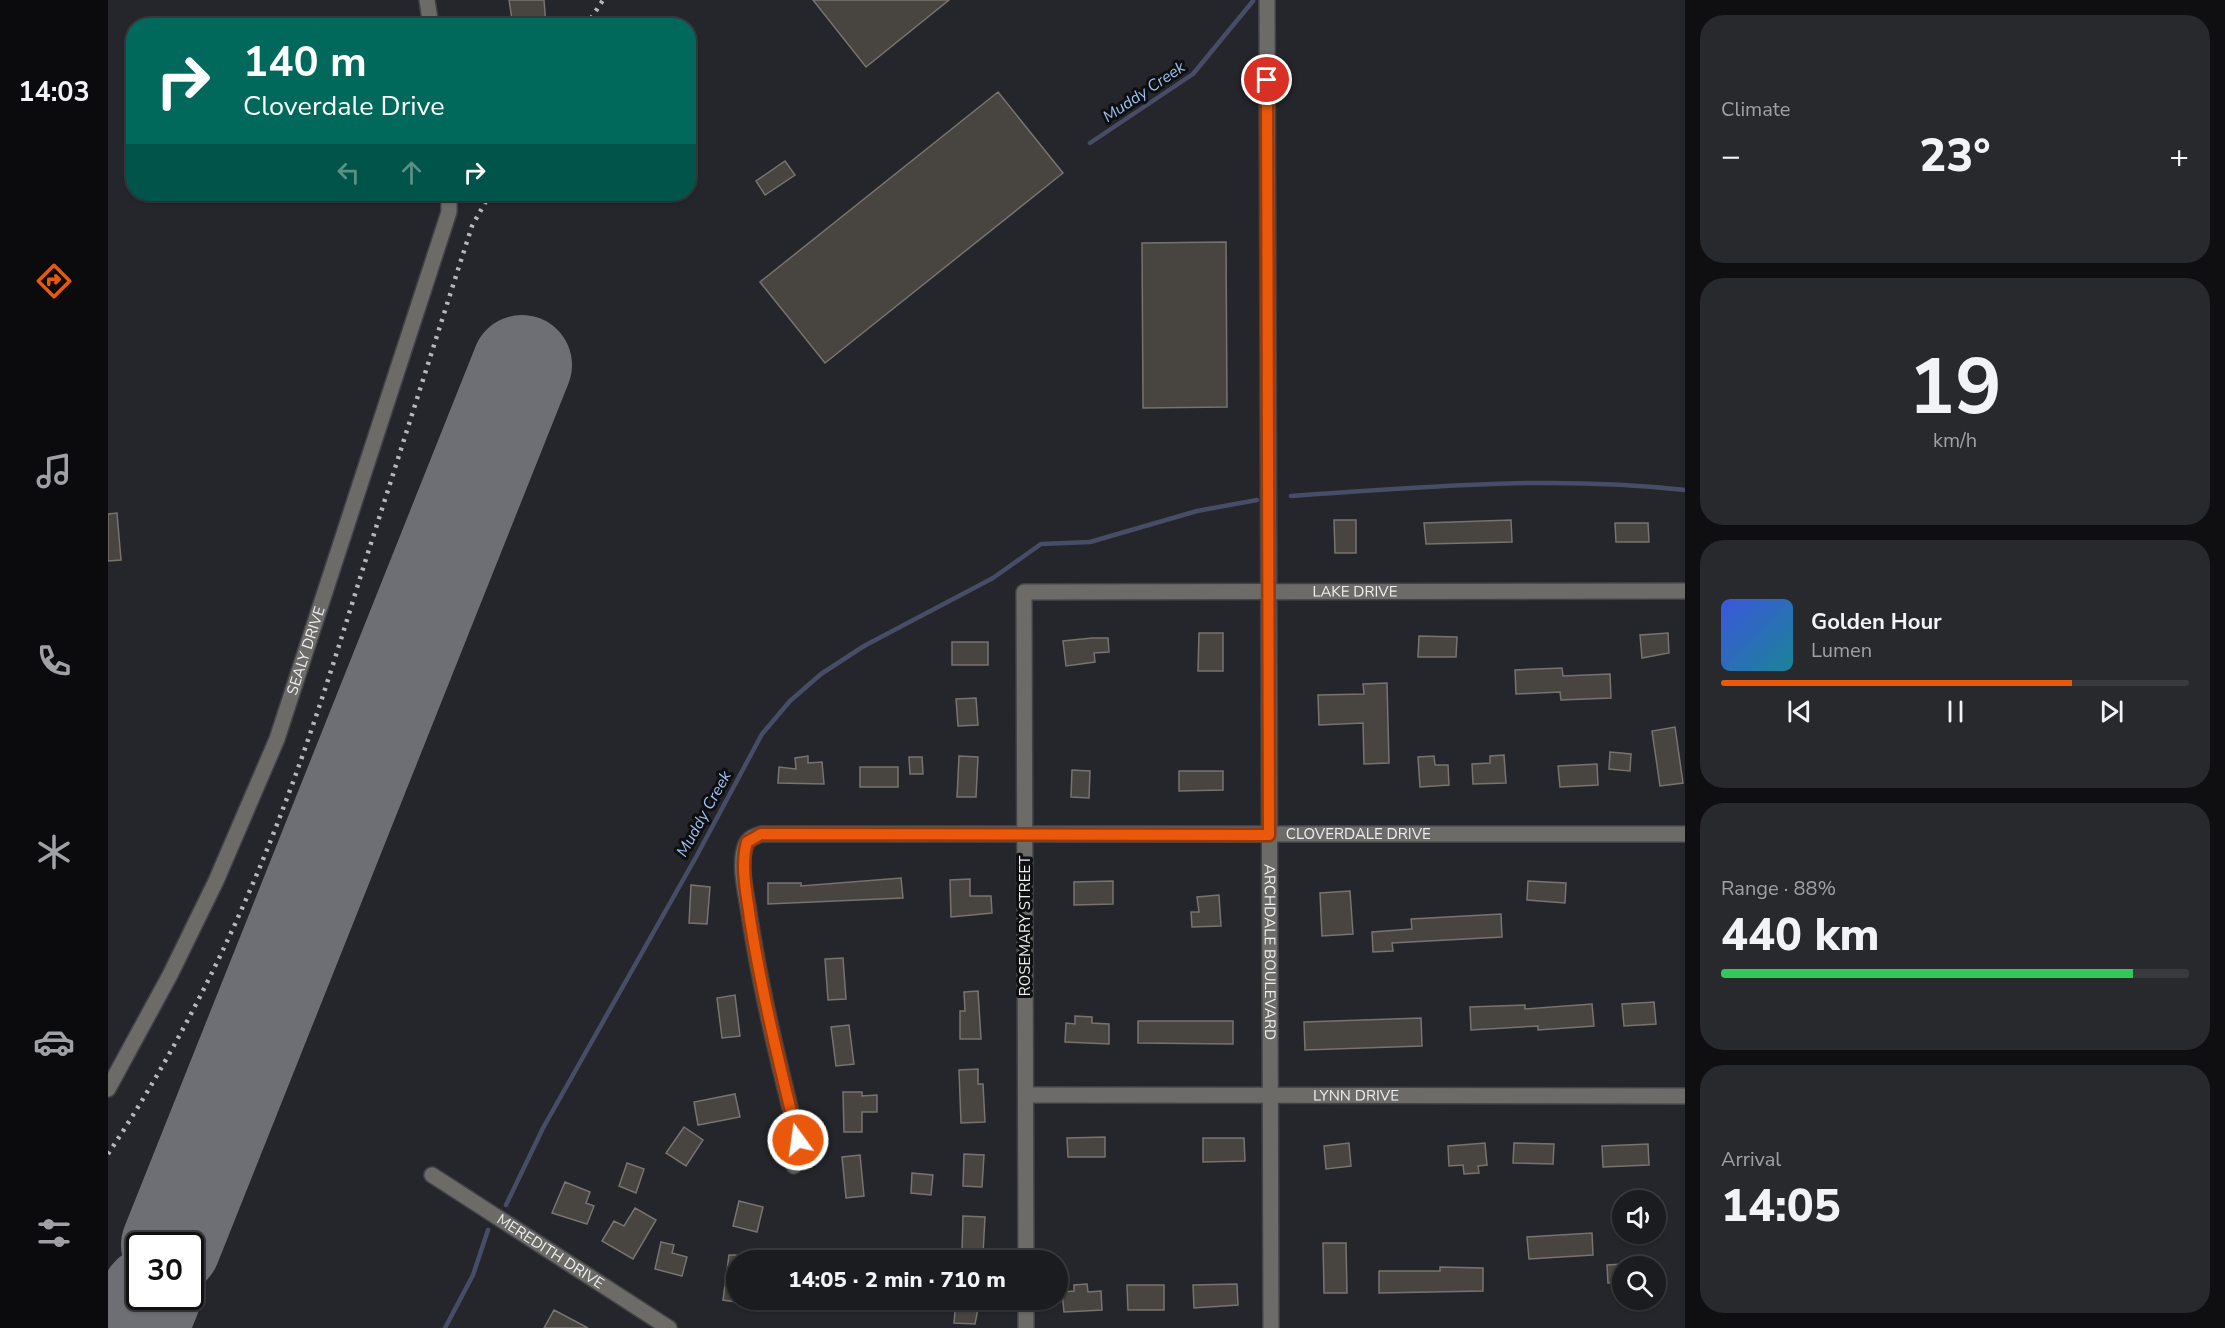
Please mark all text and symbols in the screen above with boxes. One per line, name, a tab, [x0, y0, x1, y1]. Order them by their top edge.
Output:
text: 140 m	[243, 34, 367, 91]
icon: right	[144, 42, 222, 120]
pin	[1241, 54, 1292, 105]
water label: Muddy Creek	[1098, 56, 1190, 128]
icon: arrive	[1250, 63, 1283, 96]
text: 14:03	[18, 74, 90, 111]
text: Cloverdale Drive	[243, 88, 445, 125]
text: Climate	[1721, 96, 1790, 123]
text: 23°	[1919, 126, 1991, 187]
text: −	[1721, 134, 1741, 179]
text: +	[2169, 134, 2189, 179]
icon: left	[332, 156, 365, 189]
icon: ahead	[395, 156, 428, 189]
icon: right	[458, 156, 491, 189]
icon: directions	[33, 260, 75, 302]
text: 19	[1908, 334, 2002, 441]
text: km/h	[1933, 427, 1977, 454]
icon: music	[33, 450, 75, 492]
street label: LAKE DRIVE	[1313, 581, 1397, 602]
street label: SEALY DRIVE	[282, 604, 330, 697]
text: Golden Hour	[1811, 607, 1942, 637]
text: Lumen	[1811, 637, 1872, 664]
icon: phone	[33, 640, 75, 682]
icon: previous	[1783, 695, 1816, 728]
icon: pause	[1939, 695, 1972, 728]
icon: next	[2095, 695, 2128, 728]
water label: Muddy Creek	[671, 766, 737, 861]
street label: CLOVERDALE DRIVE	[1286, 824, 1431, 844]
icon: climate	[33, 831, 75, 873]
street label: ROSEMARY STREET	[1015, 856, 1035, 996]
street label: ARCHDALE BOULEVARD	[1260, 864, 1280, 1040]
text: Range · 88%	[1721, 875, 1836, 902]
text: 440 km	[1721, 905, 1880, 966]
icon: car	[33, 1021, 75, 1063]
street label: LYNN DRIVE	[1313, 1085, 1399, 1106]
position arrow	[766, 1108, 830, 1172]
text: Arrival	[1721, 1146, 1781, 1173]
text: 14:05	[1721, 1176, 1841, 1237]
map controls	[1612, 1190, 1666, 1310]
button: sound	[1612, 1190, 1666, 1244]
street label: MEREDITH DRIVE	[493, 1210, 608, 1293]
icon: filters	[33, 1212, 75, 1254]
speed limit sign: 30	[126, 1232, 204, 1310]
button: search	[1612, 1256, 1666, 1310]
text: 14:05 · 2 min · 710 m	[788, 1265, 1006, 1295]

